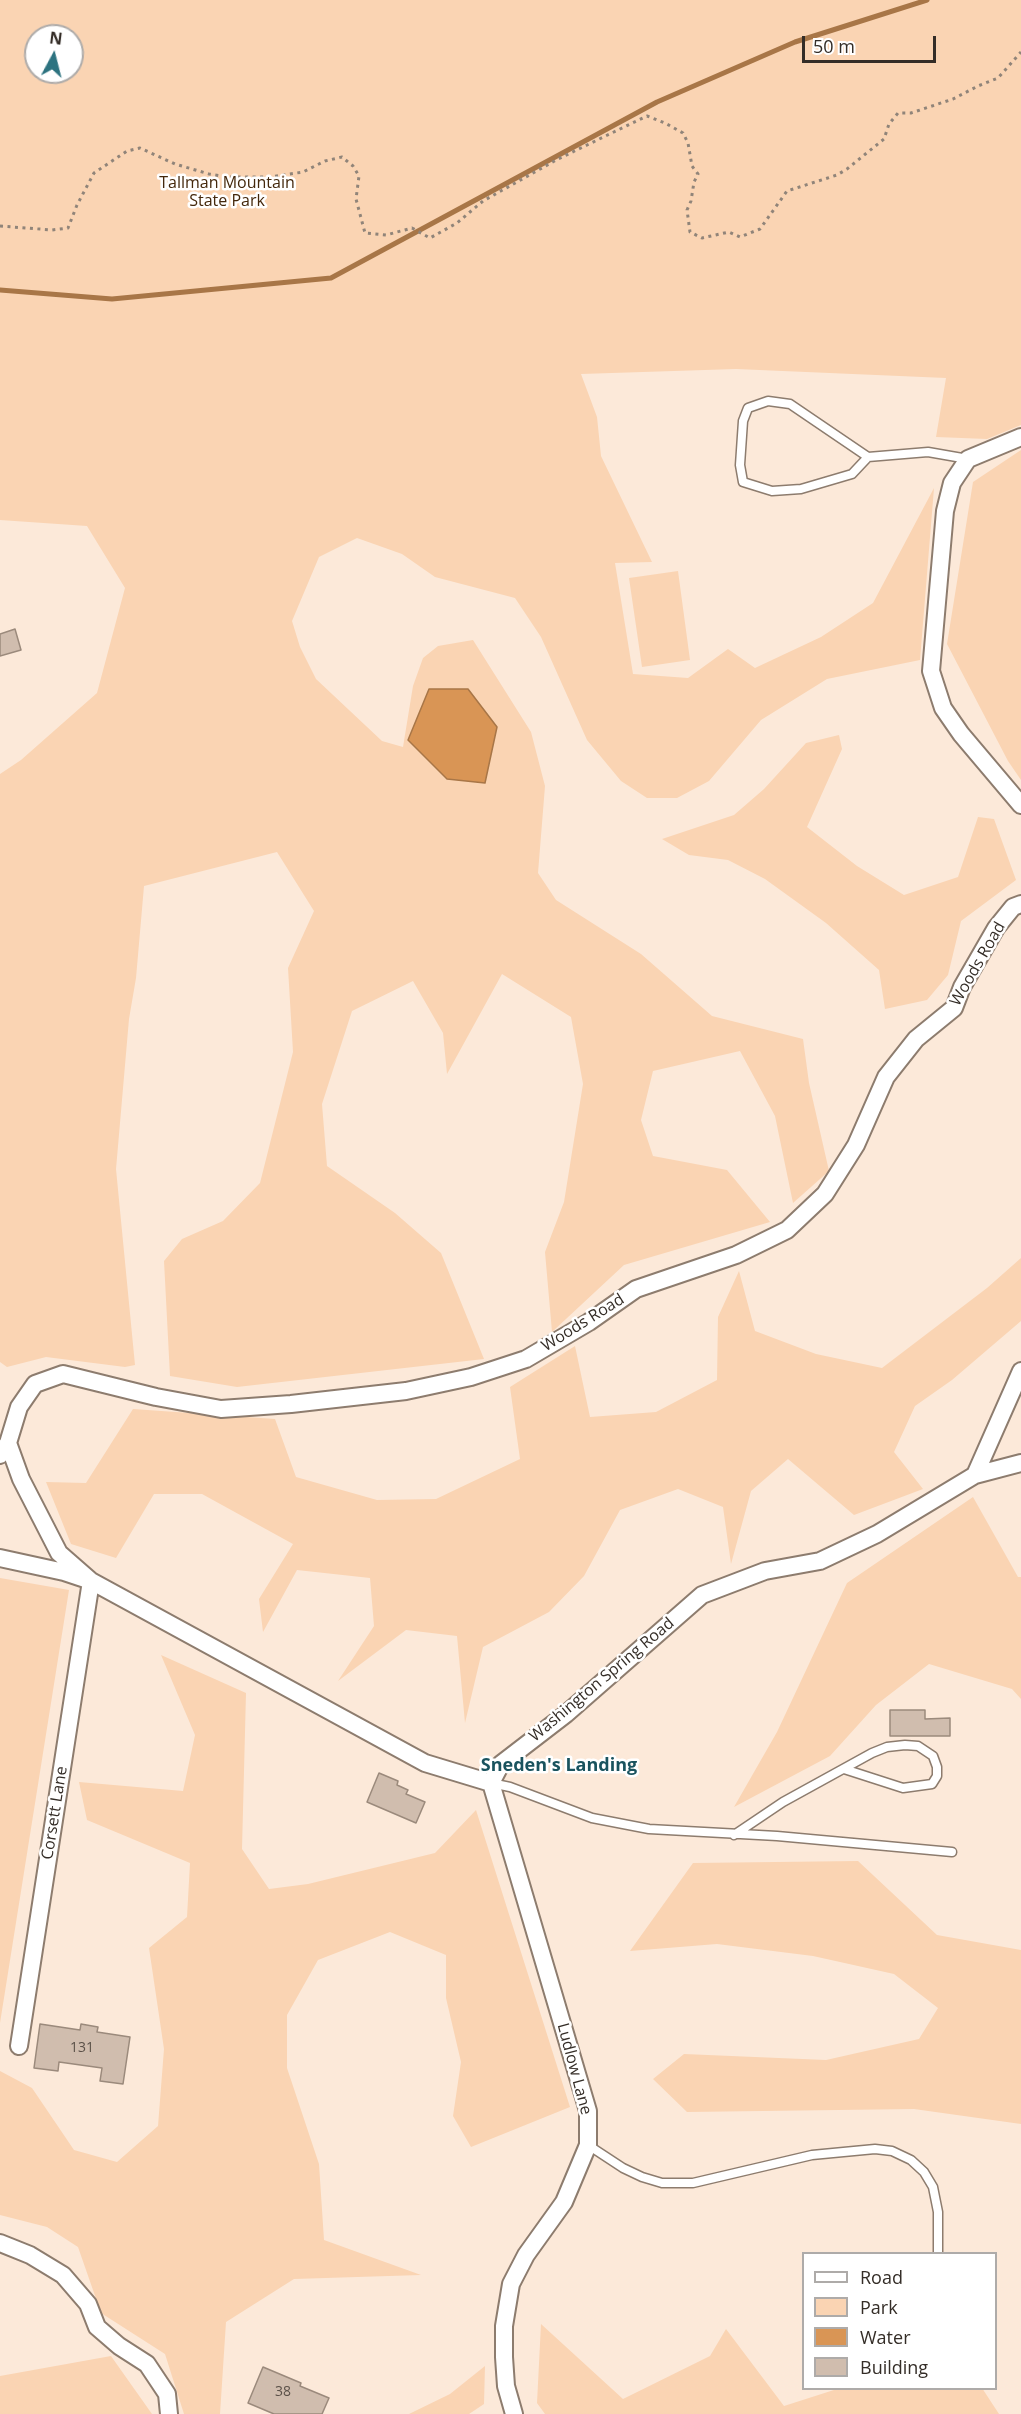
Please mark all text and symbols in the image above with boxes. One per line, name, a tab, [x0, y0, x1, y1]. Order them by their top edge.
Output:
north arrow	[24, 24, 84, 84]
scale bar	[805, 24, 938, 62]
text: N	[48, 26, 64, 50]
text: 50 m	[813, 34, 855, 58]
park label: Tallman Mountain State Park	[159, 173, 295, 211]
street label: Woods Road	[946, 919, 1010, 1009]
street label: Woods Road	[538, 1290, 628, 1356]
street label: Washington Spring Road	[526, 1614, 678, 1746]
district label: Sneden's Landing	[481, 1755, 637, 1777]
street label: Corsett Lane	[38, 1765, 72, 1861]
street label: Ludlow Lane	[553, 2021, 595, 2117]
house number: 131	[70, 2040, 94, 2056]
legend	[802, 2252, 997, 2390]
text: Road	[860, 2265, 903, 2289]
text: Park	[860, 2295, 898, 2319]
text: Water	[860, 2325, 911, 2349]
text: Building	[860, 2355, 928, 2379]
house number: 38	[275, 2384, 291, 2400]

